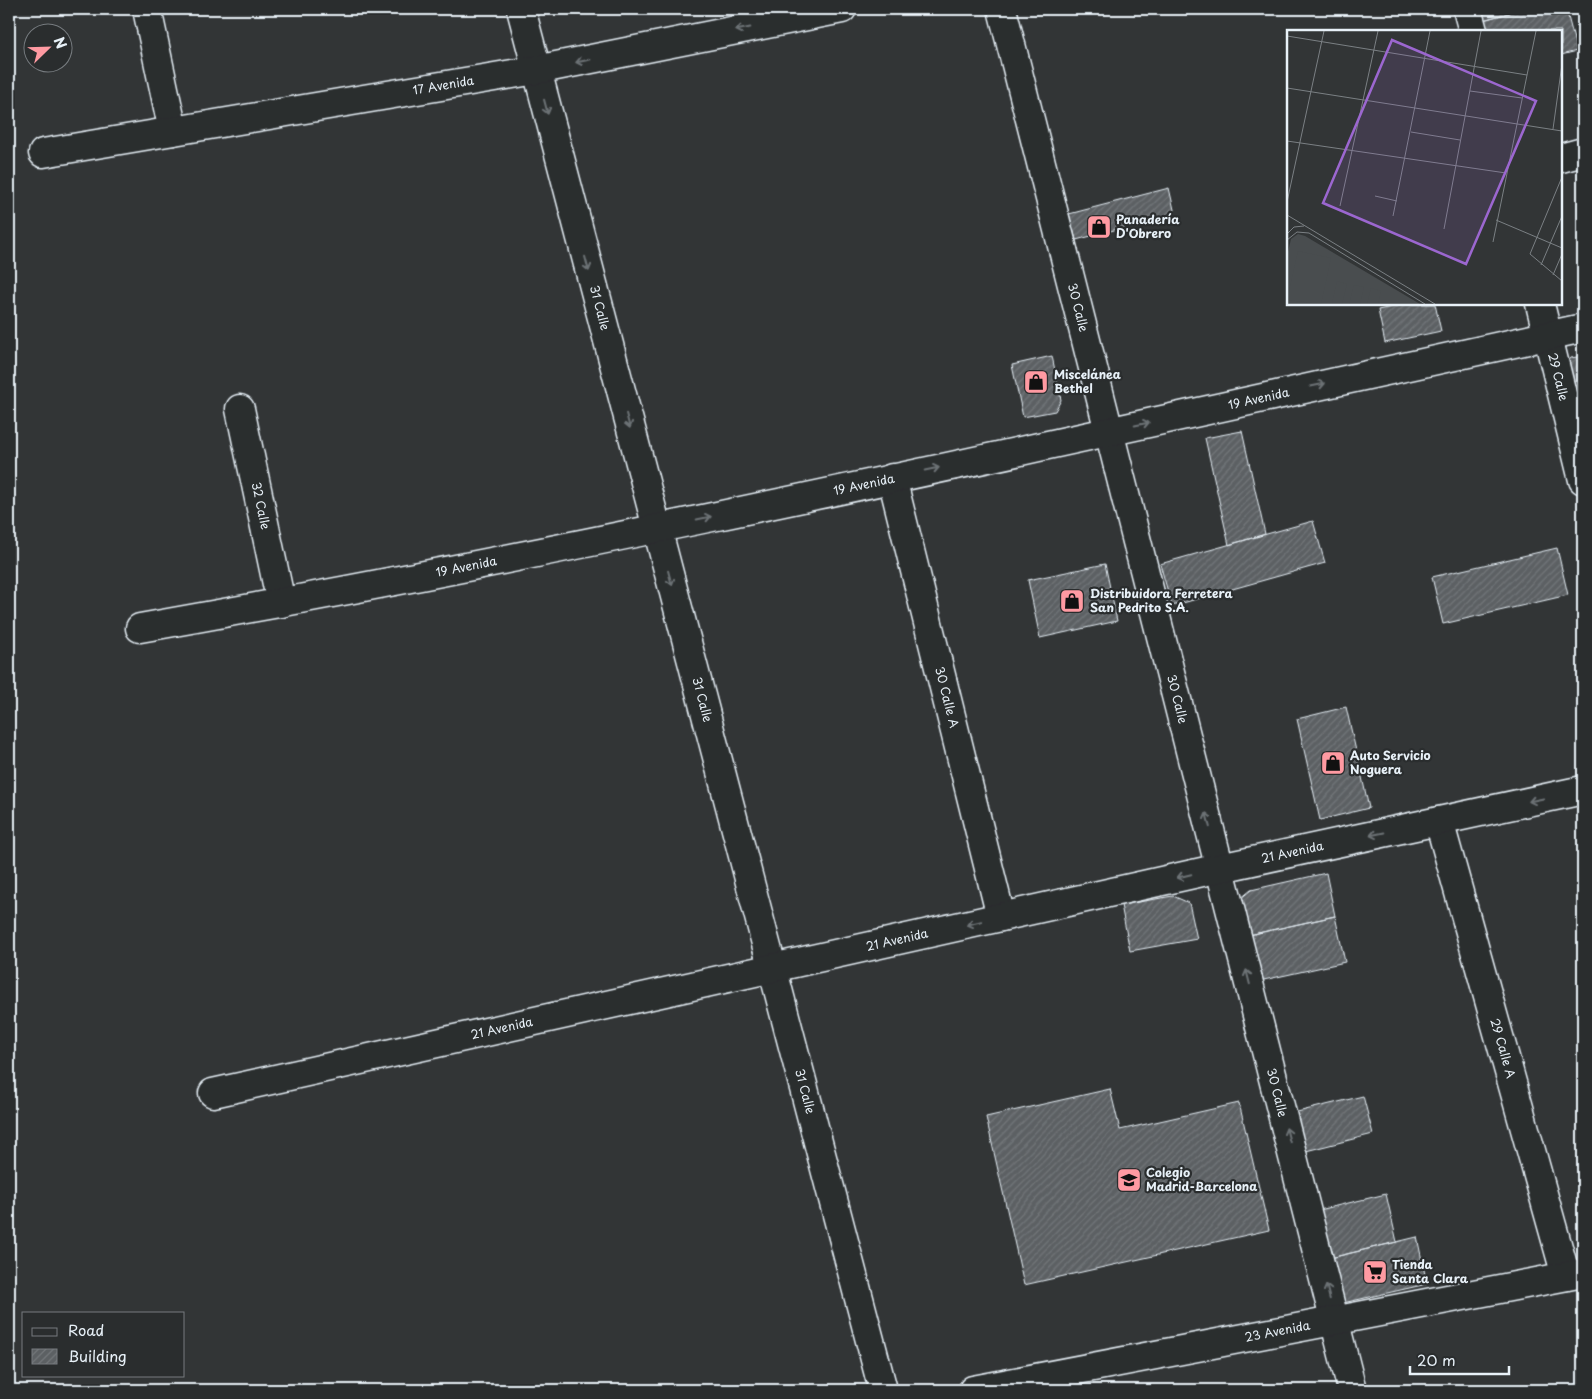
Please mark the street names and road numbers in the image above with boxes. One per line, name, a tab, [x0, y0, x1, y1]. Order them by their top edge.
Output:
street label: 17 Avenida	[411, 71, 476, 99]
street label: 30 Calle	[1064, 281, 1094, 334]
street label: 31 Calle	[586, 283, 615, 333]
street label: 29 Calle	[1544, 351, 1573, 403]
street label: 19 Avenida	[1226, 382, 1291, 413]
street label: 19 Avenida	[832, 469, 896, 499]
street label: 32 Calle	[248, 480, 275, 532]
street label: 19 Avenida	[434, 551, 499, 581]
street label: 30 Calle A	[931, 665, 964, 730]
street label: 30 Calle	[1163, 673, 1193, 726]
street label: 31 Calle	[688, 675, 718, 724]
street label: 21 Avenida	[1260, 836, 1325, 867]
street label: 21 Avenida	[864, 923, 930, 955]
street label: 21 Avenida	[469, 1012, 535, 1043]
street label: 29 Calle A	[1486, 1016, 1520, 1080]
street label: 30 Calle	[1263, 1066, 1293, 1119]
street label: 31 Calle	[791, 1067, 820, 1116]
street label: 23 Avenida	[1243, 1315, 1312, 1346]

